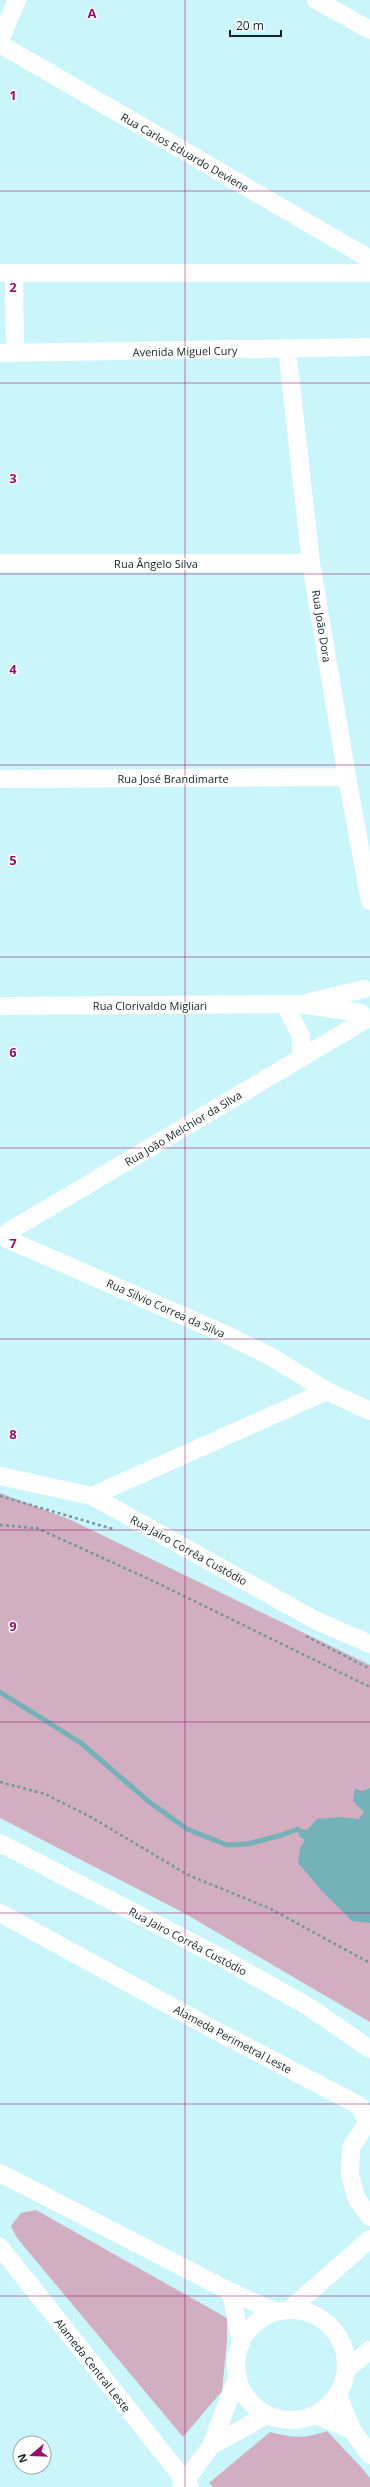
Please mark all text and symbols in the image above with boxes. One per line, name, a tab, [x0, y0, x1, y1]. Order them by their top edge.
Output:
text: A	[88, 4, 97, 22]
scale bar	[230, 12, 281, 38]
text: 20 m	[236, 17, 264, 34]
text: 1	[9, 86, 17, 104]
street label: Rua Carlos Eduardo Deviene	[118, 109, 252, 195]
text: 2	[9, 278, 17, 296]
street label: Avenida Miguel Cury	[133, 343, 238, 359]
text: 3	[9, 469, 17, 487]
street label: Rua Ângelo Silva	[114, 556, 198, 571]
street label: Rua João Dora	[309, 589, 335, 663]
text: 4	[9, 660, 17, 678]
street label: Rua José Brandimarte	[117, 771, 229, 786]
text: 5	[9, 851, 17, 869]
street label: Rua Clorivaldo Migliari	[93, 998, 207, 1013]
text: 6	[9, 1043, 17, 1061]
street label: Rua João Melchior da Silva	[122, 1087, 244, 1169]
text: 7	[9, 1234, 17, 1252]
street label: Rua Silvio Correa da Silva	[104, 1275, 228, 1341]
text: 8	[9, 1425, 17, 1443]
street label: Rua Jairo Corrêa Custódio	[128, 1512, 251, 1589]
text: 9	[9, 1617, 17, 1635]
street label: Rua Jairo Corrêa Custódio	[126, 1903, 250, 1979]
street label: Alameda Perimetral Leste	[171, 2001, 295, 2077]
street label: Alameda Central Leste	[52, 2315, 134, 2415]
north arrow	[12, 2435, 52, 2475]
text: N	[14, 2452, 31, 2465]

